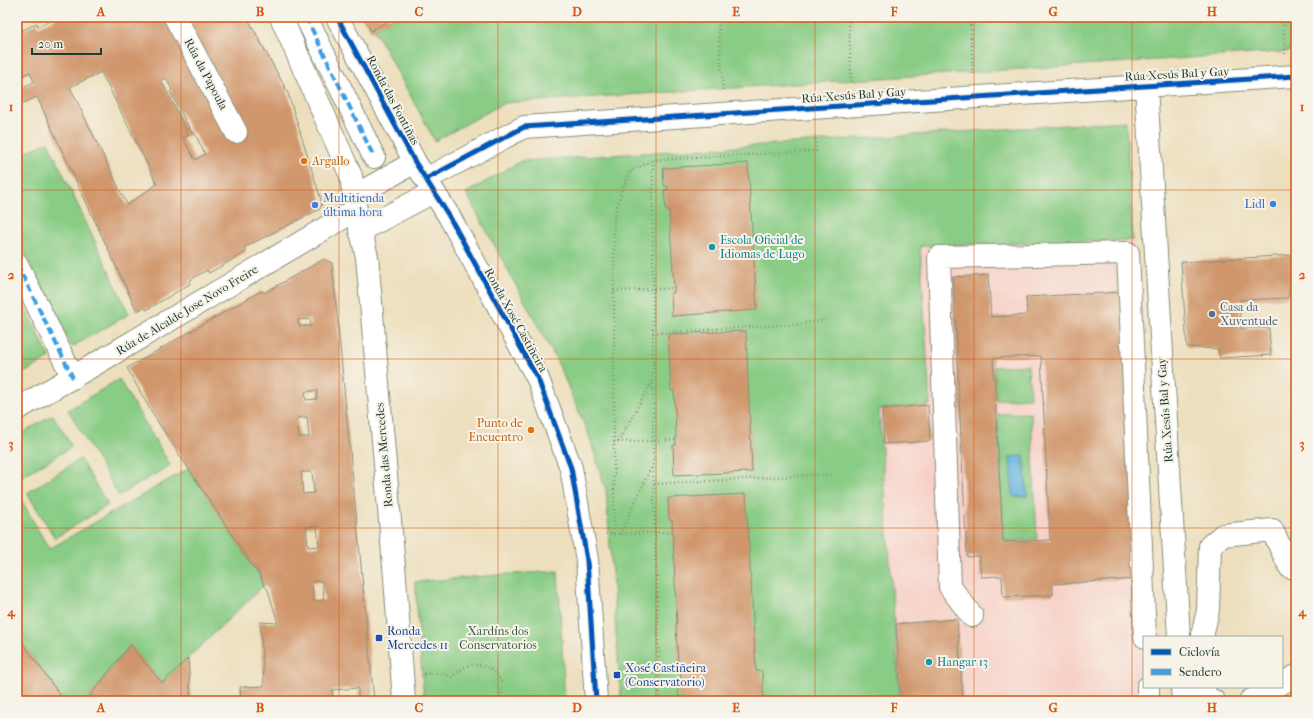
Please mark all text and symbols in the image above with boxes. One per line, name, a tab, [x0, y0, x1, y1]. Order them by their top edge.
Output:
text: A	[96, 4, 106, 19]
text: B	[256, 4, 265, 19]
text: C	[415, 4, 424, 19]
text: D	[572, 4, 582, 19]
text: E	[732, 4, 740, 19]
text: F	[890, 4, 898, 19]
text: G	[1048, 4, 1058, 19]
text: H	[1207, 4, 1218, 19]
scale bar	[32, 30, 101, 56]
street label: Rúa da Papoula	[181, 36, 231, 113]
text: 20 m	[38, 37, 63, 51]
street label: Ronda das Fontiñas	[364, 53, 423, 148]
street label: Rúa Xesús Bal y Gay	[1124, 64, 1230, 84]
street label: Rúa Xesús Bal y Gay	[801, 84, 908, 106]
text: 1	[9, 99, 14, 114]
text: 1	[1300, 99, 1305, 114]
place label: Argallo	[311, 154, 349, 168]
marker: Argallo	[299, 156, 309, 166]
place label: Multitienda última hora	[322, 191, 385, 219]
place label: Lidl	[1244, 197, 1266, 211]
marker: Lidl	[1268, 199, 1278, 209]
marker: Multitienda última hora	[310, 200, 320, 210]
place label: Escola Oficial de Idiomas de Lugo	[720, 233, 805, 261]
marker: Escola Oficial de Idiomas de Lugo	[707, 242, 717, 252]
street label: Rúa de Alcalde Jose Novo Freire	[114, 262, 261, 358]
street label: Ronda Xosé Castiñeira	[481, 265, 551, 375]
text: 2	[8, 267, 15, 282]
text: 2	[1299, 267, 1306, 282]
place label: Casa da Xuventude	[1220, 300, 1278, 328]
marker: Casa da Xuventude	[1207, 309, 1217, 319]
street label: Rúa Xesús Bal y Gay	[1154, 356, 1176, 463]
street label: Ronda das Mercedes	[372, 401, 396, 508]
place label: Punto de Encuentro	[469, 416, 523, 444]
marker: Punto de Encuentro	[526, 425, 536, 435]
text: 3	[8, 436, 14, 452]
text: 3	[1299, 436, 1305, 452]
text: 4	[6, 604, 16, 620]
text: 4	[1297, 604, 1307, 620]
place label: Ronda Mercedes 11	[387, 624, 448, 652]
park label: Xardíns dos Conservatorios	[459, 624, 537, 652]
marker: Ronda Mercedes 11	[374, 633, 384, 643]
legend	[1143, 636, 1283, 688]
text: Ciclovía	[1179, 645, 1220, 659]
place label: Hangar 13	[937, 655, 988, 669]
marker: Hangar 13	[924, 657, 934, 667]
place label: Xosé Castiñeira (Conservatorio)	[625, 661, 706, 689]
text: Sendero	[1179, 665, 1222, 679]
marker: Xosé Castiñeira (Conservatorio)	[612, 670, 622, 680]
text: A	[96, 700, 106, 715]
text: B	[256, 700, 265, 715]
text: C	[415, 700, 424, 715]
text: D	[572, 700, 582, 715]
text: E	[732, 700, 740, 715]
text: F	[890, 700, 898, 715]
text: G	[1048, 700, 1058, 715]
text: H	[1207, 700, 1218, 715]

